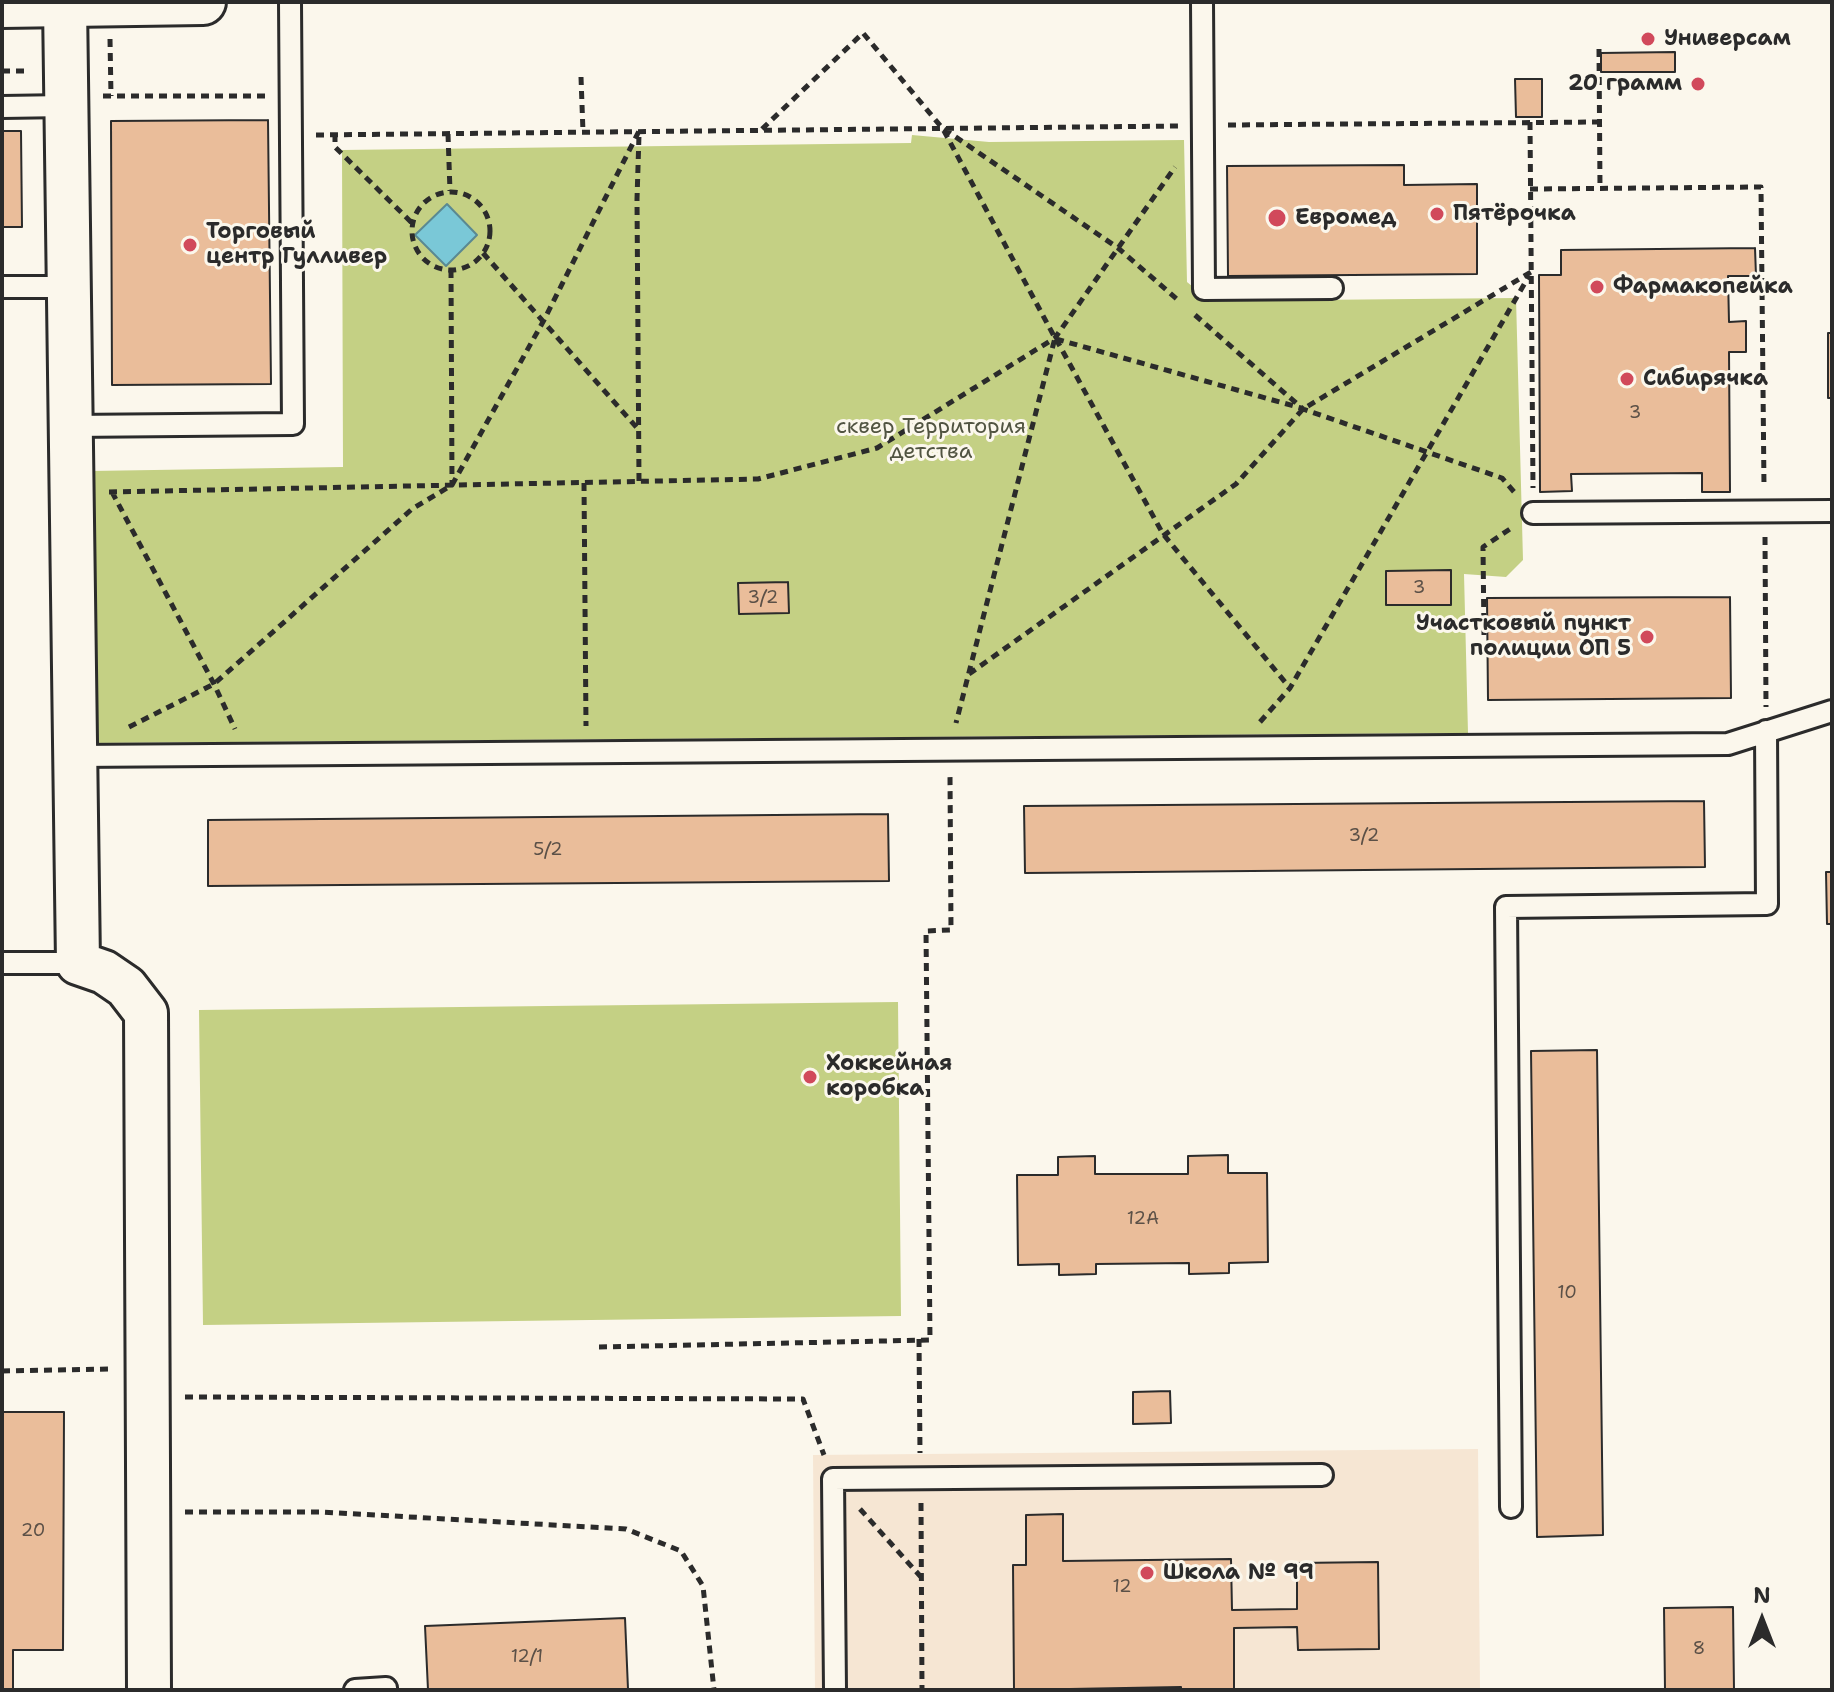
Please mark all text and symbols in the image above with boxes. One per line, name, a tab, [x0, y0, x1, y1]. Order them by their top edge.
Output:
place label: Универсам	[1664, 26, 1791, 52]
marker: Универсам	[1639, 30, 1657, 48]
place label: 20 грамм	[1568, 71, 1682, 97]
marker: 20 грамм	[1689, 75, 1707, 93]
place label: Пятёрочка	[1453, 201, 1576, 227]
place label: Евромед	[1295, 205, 1396, 231]
marker: Пятёрочка	[1428, 205, 1446, 223]
marker: Евромед	[1266, 207, 1288, 229]
place label: Торговый центр Гулливер	[206, 219, 387, 270]
marker: Торговый центр Гулливер	[181, 236, 199, 254]
place label: Фармакопейка	[1613, 274, 1793, 300]
marker: Фармакопейка	[1588, 278, 1606, 296]
place label: Сибирячка	[1643, 366, 1768, 392]
marker: Сибирячка	[1618, 370, 1636, 388]
house number: 3	[1629, 402, 1641, 424]
park label: сквер Территория детства	[836, 414, 1026, 466]
house number: 3	[1413, 577, 1425, 599]
house number: 3/2	[748, 587, 778, 609]
place label: Участковый пункт полиции ОП 5	[1416, 611, 1631, 662]
marker: Участковый пункт полиции ОП 5	[1638, 628, 1656, 646]
house number: 3/2	[1349, 825, 1379, 847]
house number: 5/2	[533, 839, 563, 861]
place label: Хоккейная коробка	[826, 1051, 952, 1102]
marker: Хоккейная коробка	[801, 1068, 819, 1086]
house number: 12А	[1127, 1208, 1159, 1230]
house number: 10	[1557, 1282, 1577, 1304]
house number: 20	[21, 1520, 45, 1542]
place label: Школа № 99	[1163, 1560, 1314, 1586]
marker: Школа № 99	[1138, 1564, 1156, 1582]
house number: 12	[1112, 1576, 1132, 1598]
north arrow	[1722, 1580, 1802, 1660]
text: N	[1753, 1581, 1771, 1610]
house number: 8	[1693, 1638, 1705, 1660]
house number: 12/1	[511, 1646, 543, 1668]

